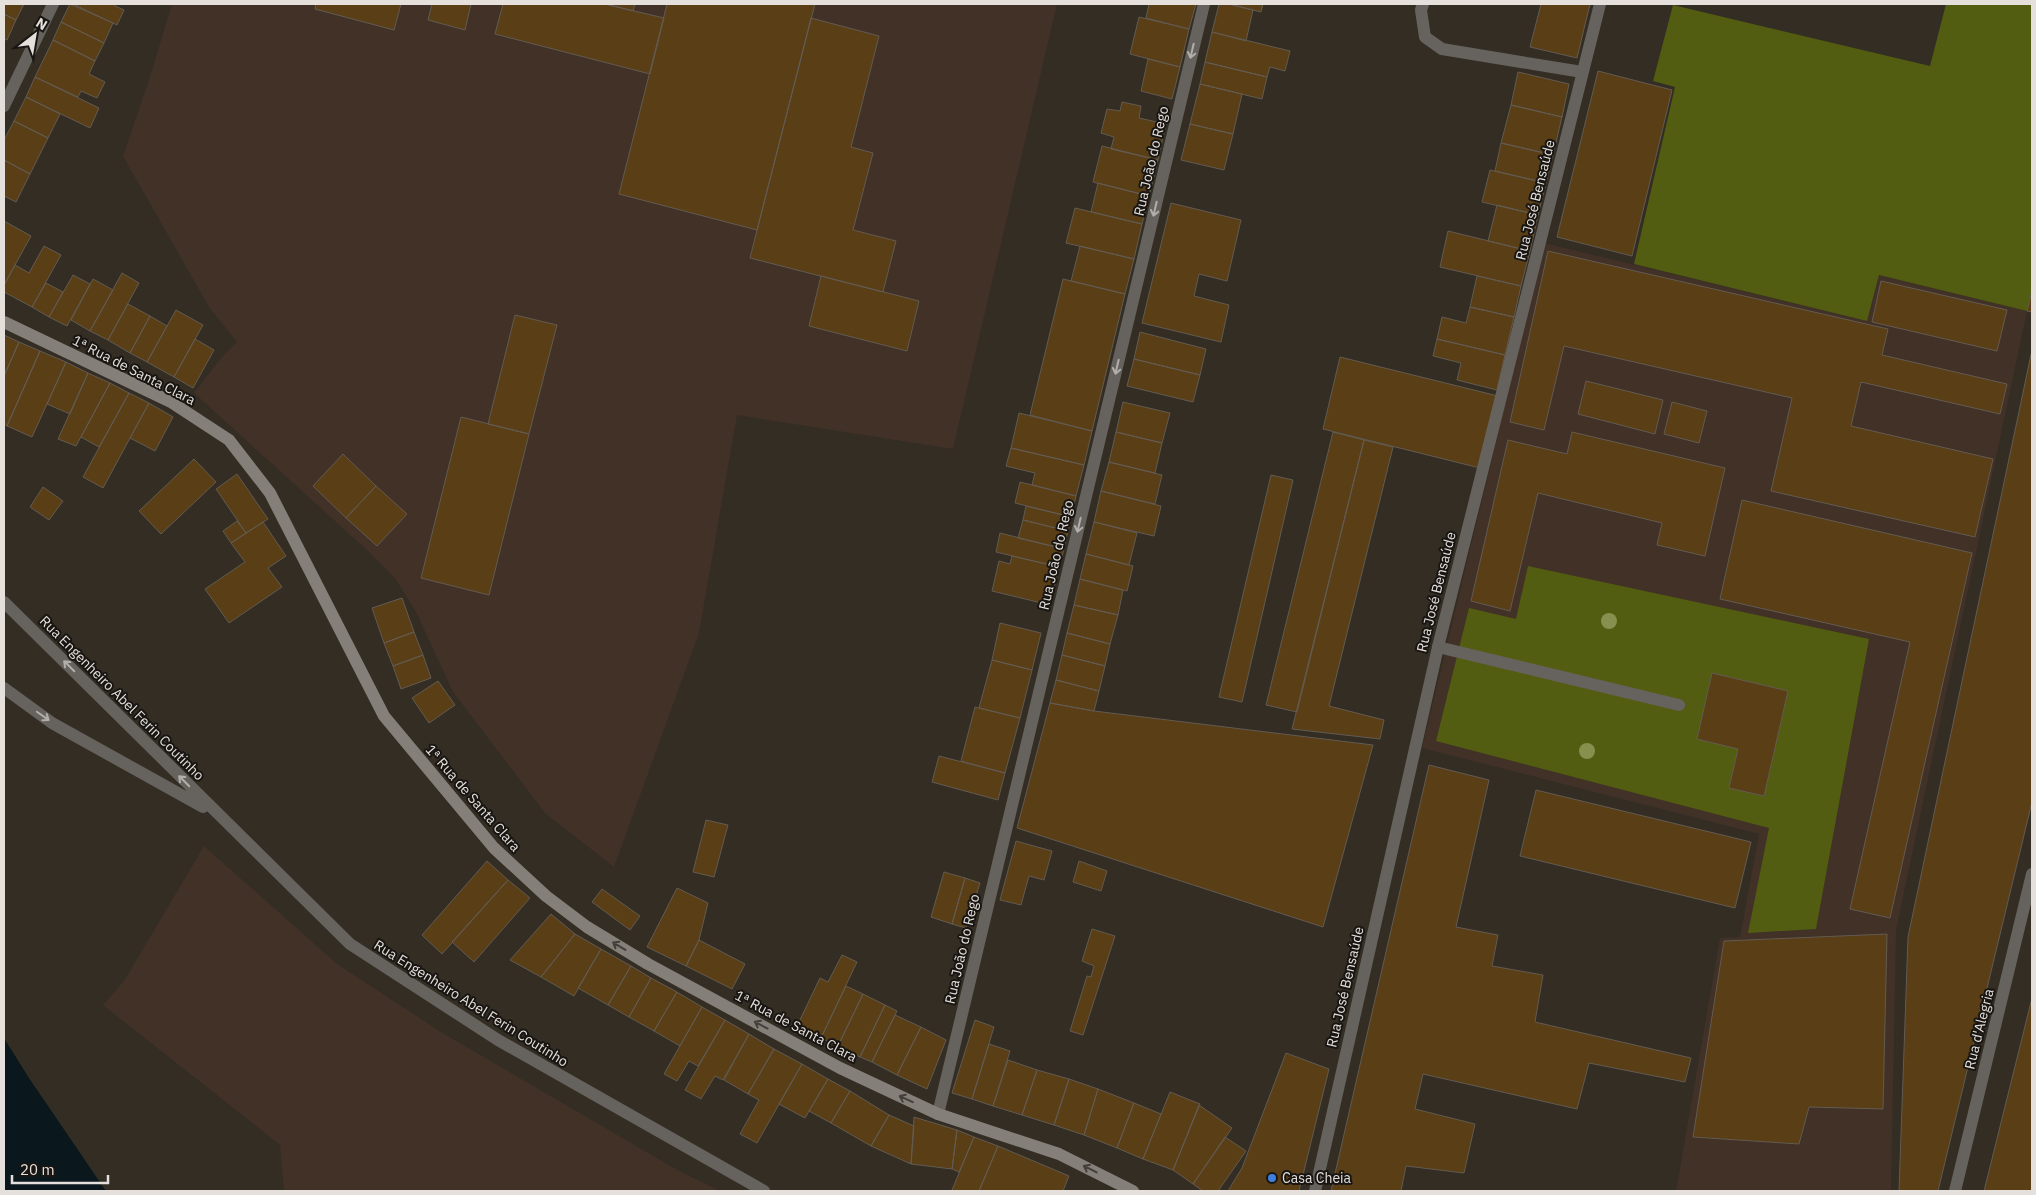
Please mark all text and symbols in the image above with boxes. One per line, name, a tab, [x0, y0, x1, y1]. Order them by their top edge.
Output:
north arrow	[10, 10, 60, 60]
text: N	[33, 14, 51, 34]
one-way arrow	[1187, 43, 1196, 59]
street label: Rua João do Rego	[1130, 104, 1172, 218]
street label: Rua José Bensaúde	[1511, 138, 1559, 262]
one-way arrow	[1150, 201, 1159, 217]
street label: 1ª Rua de Santa Clara	[69, 331, 199, 409]
one-way arrow	[1112, 359, 1121, 375]
street label: Rua João do Rego	[1035, 498, 1077, 612]
one-way arrow	[1074, 517, 1083, 533]
street label: Rua José Bensaúde	[1412, 530, 1460, 654]
street label: Rua Engenheiro Abel Ferin Coutinho	[36, 612, 208, 784]
one-way arrow	[63, 660, 75, 673]
one-way arrow	[36, 711, 50, 721]
street label: 1ª Rua de Santa Clara	[422, 741, 525, 856]
one-way arrow	[178, 775, 190, 787]
street label: Rua João do Rego	[941, 892, 983, 1006]
street label: Rua José Bensaúde	[1322, 925, 1368, 1049]
street label: Rua Engenheiro Abel Ferin Coutinho	[371, 936, 572, 1071]
one-way arrow	[612, 941, 626, 951]
street label: 1ª Rua de Santa Clara	[732, 986, 861, 1066]
street label: Rua d'Alegria	[1960, 986, 1998, 1071]
one-way arrow	[754, 1020, 769, 1029]
one-way arrow	[899, 1093, 914, 1103]
scale bar	[12, 1152, 109, 1184]
text: 20 m	[20, 1160, 55, 1179]
one-way arrow	[1083, 1164, 1098, 1174]
place label: Casa Cheia	[1282, 1169, 1352, 1187]
marker: Casa Cheia	[1266, 1172, 1278, 1184]

